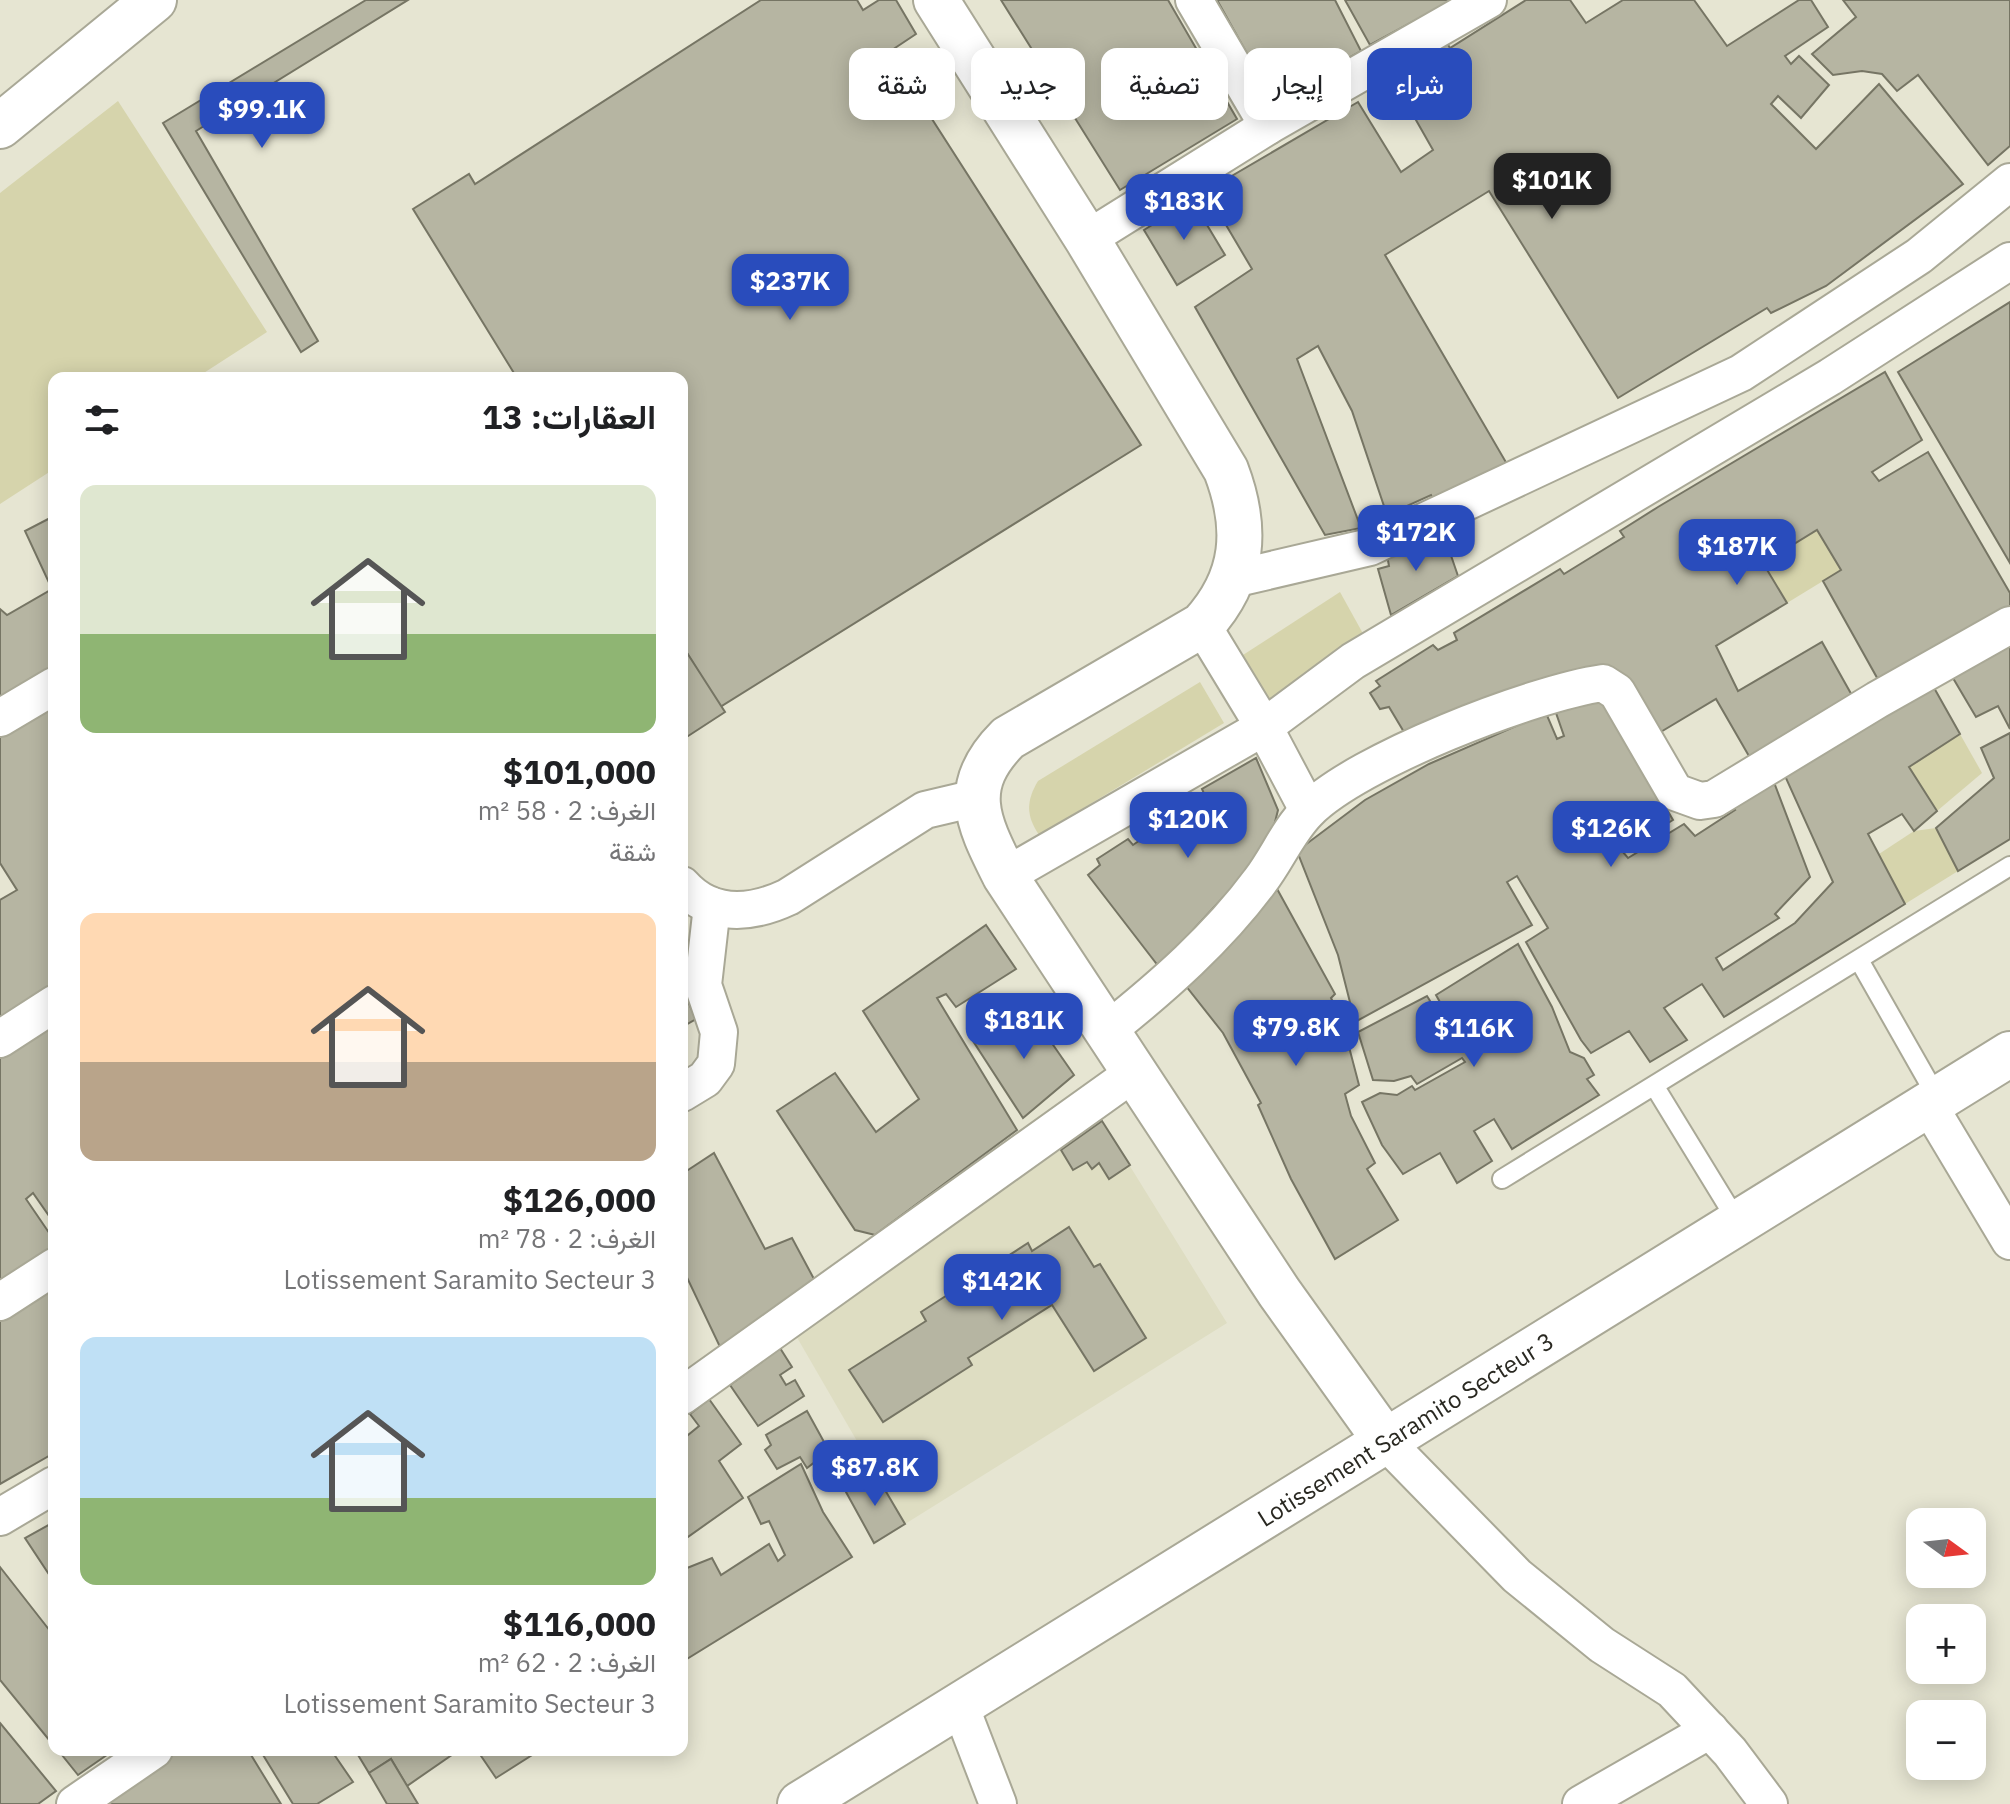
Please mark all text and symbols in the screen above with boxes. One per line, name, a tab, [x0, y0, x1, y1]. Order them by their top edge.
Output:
chip: شقة	[849, 48, 955, 120]
chip: جديد	[971, 48, 1085, 120]
chip: تصفية	[1101, 48, 1228, 120]
chip: إيجار	[1244, 48, 1351, 120]
chip: شراء	[1367, 48, 1472, 120]
pin: $99.1K	[197, 82, 327, 150]
text: $99.1K	[218, 91, 306, 125]
pin: $101K	[1496, 153, 1608, 221]
text: $101K	[1512, 162, 1592, 196]
pin: $183K	[1128, 174, 1240, 242]
text: $183K	[1144, 183, 1224, 217]
pin: $237K	[734, 254, 846, 322]
text: $237K	[750, 263, 830, 297]
text: العقارات: 13	[482, 394, 656, 438]
icon: filters	[80, 398, 124, 442]
pin: $172K	[1360, 505, 1472, 573]
text: $172K	[1376, 514, 1456, 548]
pin: $187K	[1681, 519, 1793, 587]
text: $187K	[1697, 528, 1777, 562]
icon: home	[296, 537, 440, 681]
text: $101,000	[503, 749, 656, 793]
pin: $120K	[1132, 792, 1244, 860]
text: الغرف: 2 · 58 m²	[478, 793, 656, 827]
text: $120K	[1148, 801, 1228, 835]
pin: $126K	[1555, 801, 1667, 869]
text: $126K	[1571, 810, 1651, 844]
text: شقة	[609, 834, 656, 868]
icon: home	[296, 965, 440, 1109]
pin: $181K	[968, 993, 1080, 1061]
pin: $79.8K	[1231, 1000, 1361, 1068]
pin: $116K	[1418, 1001, 1530, 1069]
text: $181K	[984, 1002, 1064, 1036]
text: $79.8K	[1252, 1009, 1340, 1043]
text: $116K	[1434, 1010, 1514, 1044]
text: $126,000	[503, 1177, 656, 1221]
text: الغرف: 2 · 78 m²	[478, 1221, 656, 1255]
pin: $142K	[946, 1254, 1058, 1322]
text: Lotissement Saramito Secteur 3	[284, 1262, 656, 1296]
text: $142K	[962, 1263, 1042, 1297]
street label: Lotissement Saramito Secteur 3	[1251, 1324, 1560, 1534]
icon: home	[296, 1389, 440, 1533]
pin: $87.8K	[810, 1440, 940, 1508]
text: $87.8K	[831, 1449, 919, 1483]
north arrow	[1906, 1508, 1986, 1588]
map controls	[1906, 1508, 1986, 1780]
text: $116,000	[503, 1601, 656, 1645]
button: +	[1906, 1604, 1986, 1684]
text: الغرف: 2 · 62 m²	[478, 1645, 656, 1679]
text: Lotissement Saramito Secteur 3	[284, 1686, 656, 1720]
button: −	[1906, 1700, 1986, 1780]

